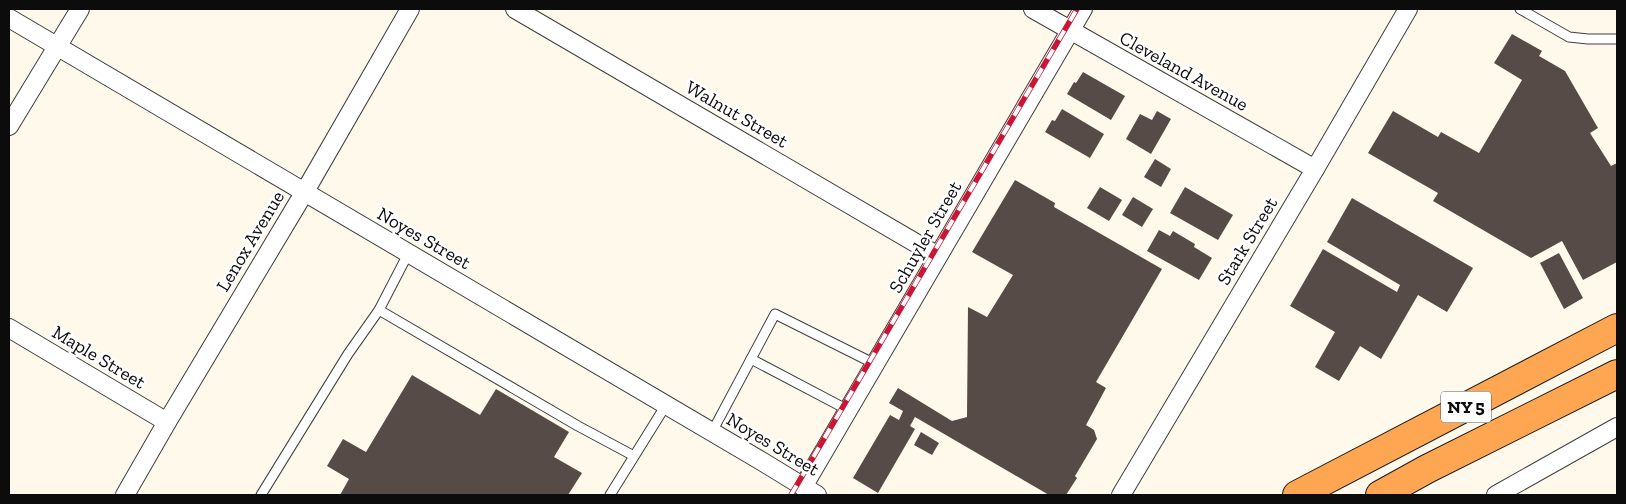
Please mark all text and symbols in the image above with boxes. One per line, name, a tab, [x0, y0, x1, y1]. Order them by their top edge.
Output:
street label: Cleveland Avenue	[1116, 26, 1252, 116]
street label: Walnut Street	[682, 76, 792, 152]
street label: Schuyler Street	[884, 177, 966, 297]
street label: Lenox Avenue	[211, 186, 289, 295]
street label: Stark Street	[1212, 193, 1282, 289]
street label: Noyes Street	[373, 202, 475, 274]
street label: Maple Street	[48, 320, 150, 394]
road number: NY 5	[1441, 392, 1491, 422]
street label: Noyes Street	[722, 407, 824, 481]

